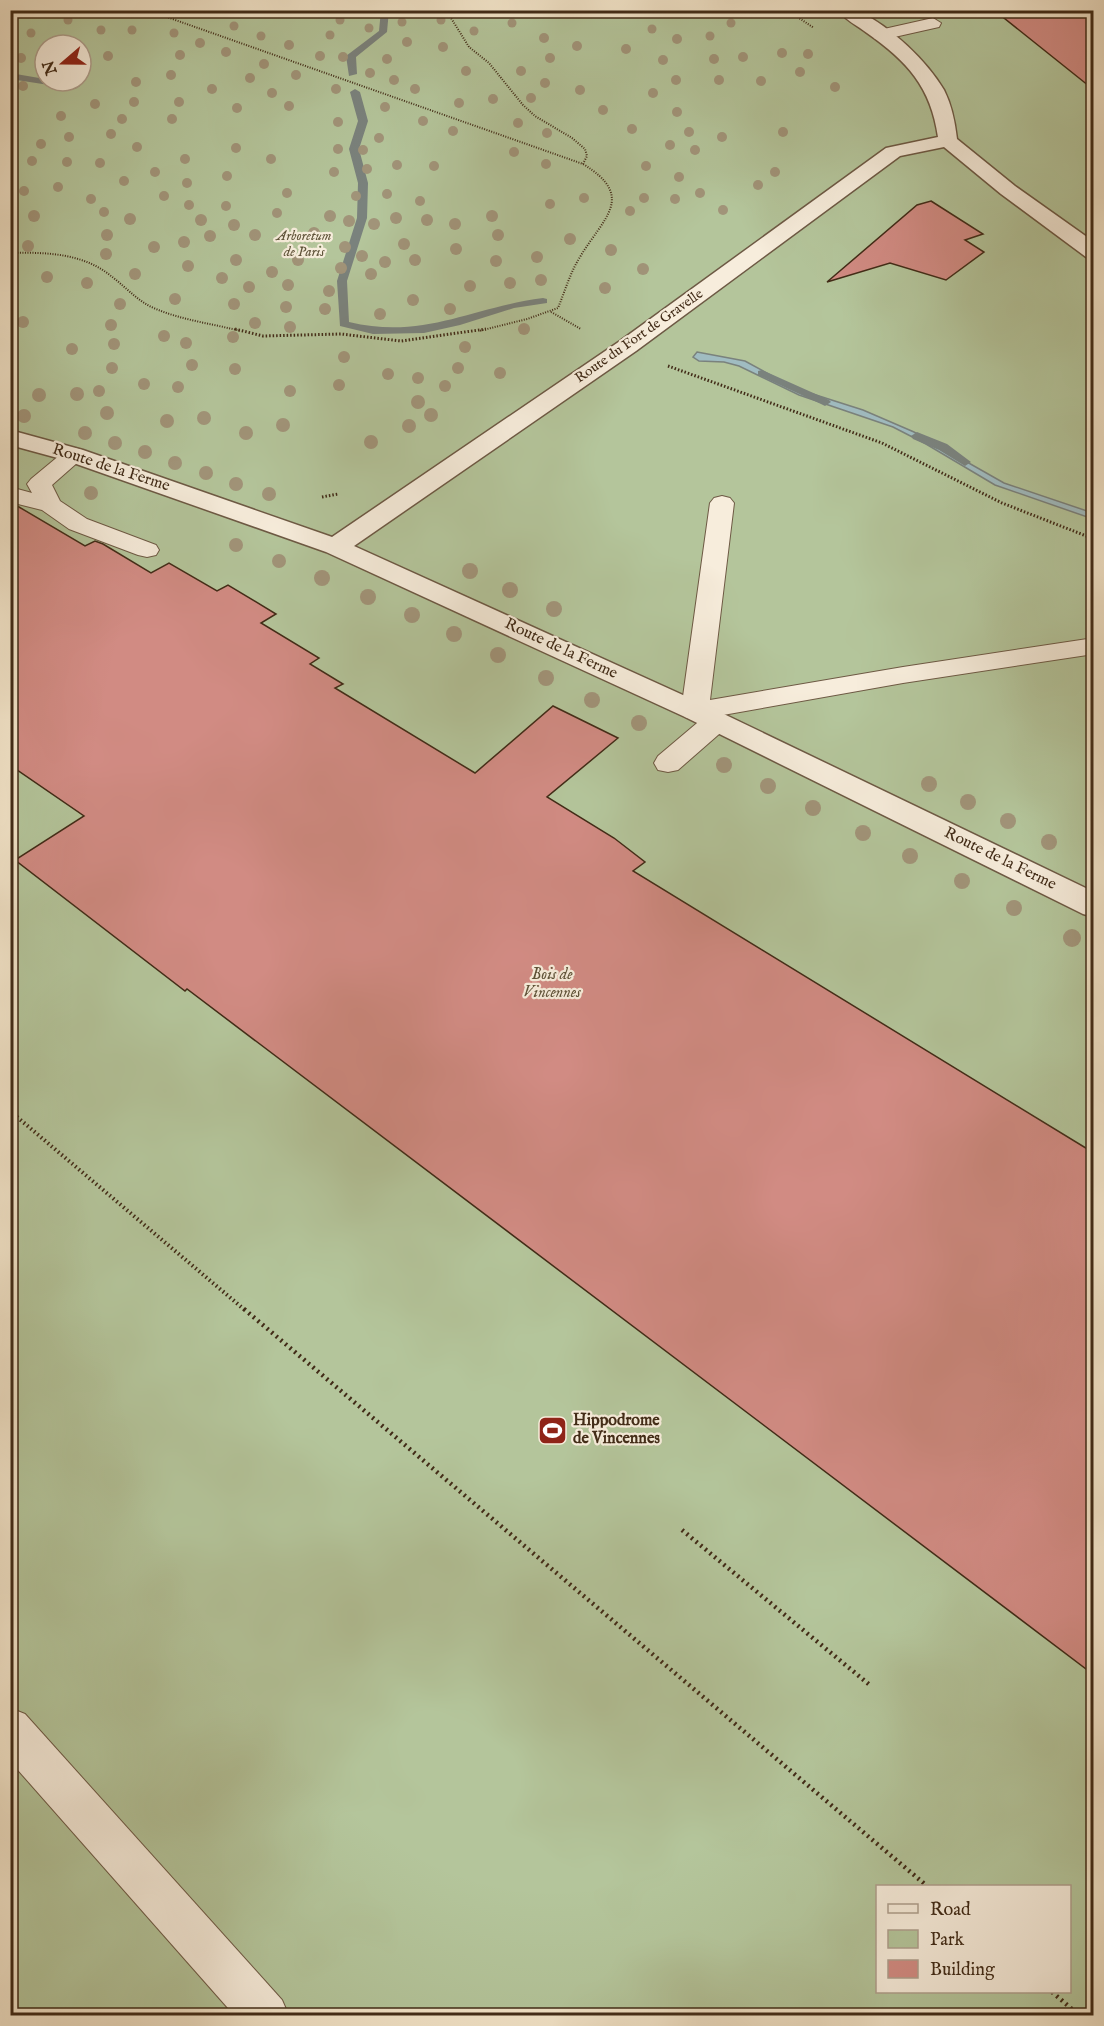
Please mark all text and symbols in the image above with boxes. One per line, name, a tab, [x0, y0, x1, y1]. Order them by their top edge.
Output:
north arrow	[33, 33, 93, 93]
text: N	[39, 57, 63, 78]
park label: Arboretum de Paris	[275, 227, 331, 261]
street label: Route du Fort de Gravelle	[571, 285, 707, 387]
street label: Route de la Ferme	[50, 440, 172, 496]
street label: Route de la Ferme	[501, 614, 621, 684]
street label: Route de la Ferme	[941, 823, 1059, 895]
park label: Bois de Vincennes	[523, 965, 581, 1003]
place label: Hippodrome de Vincennes	[573, 1411, 660, 1449]
sports icon: Hippodrome de Vincennes	[536, 1414, 568, 1446]
legend	[876, 1885, 1071, 1993]
text: Road	[930, 1899, 971, 1922]
text: Park	[930, 1929, 965, 1952]
text: Building	[930, 1959, 995, 1982]

